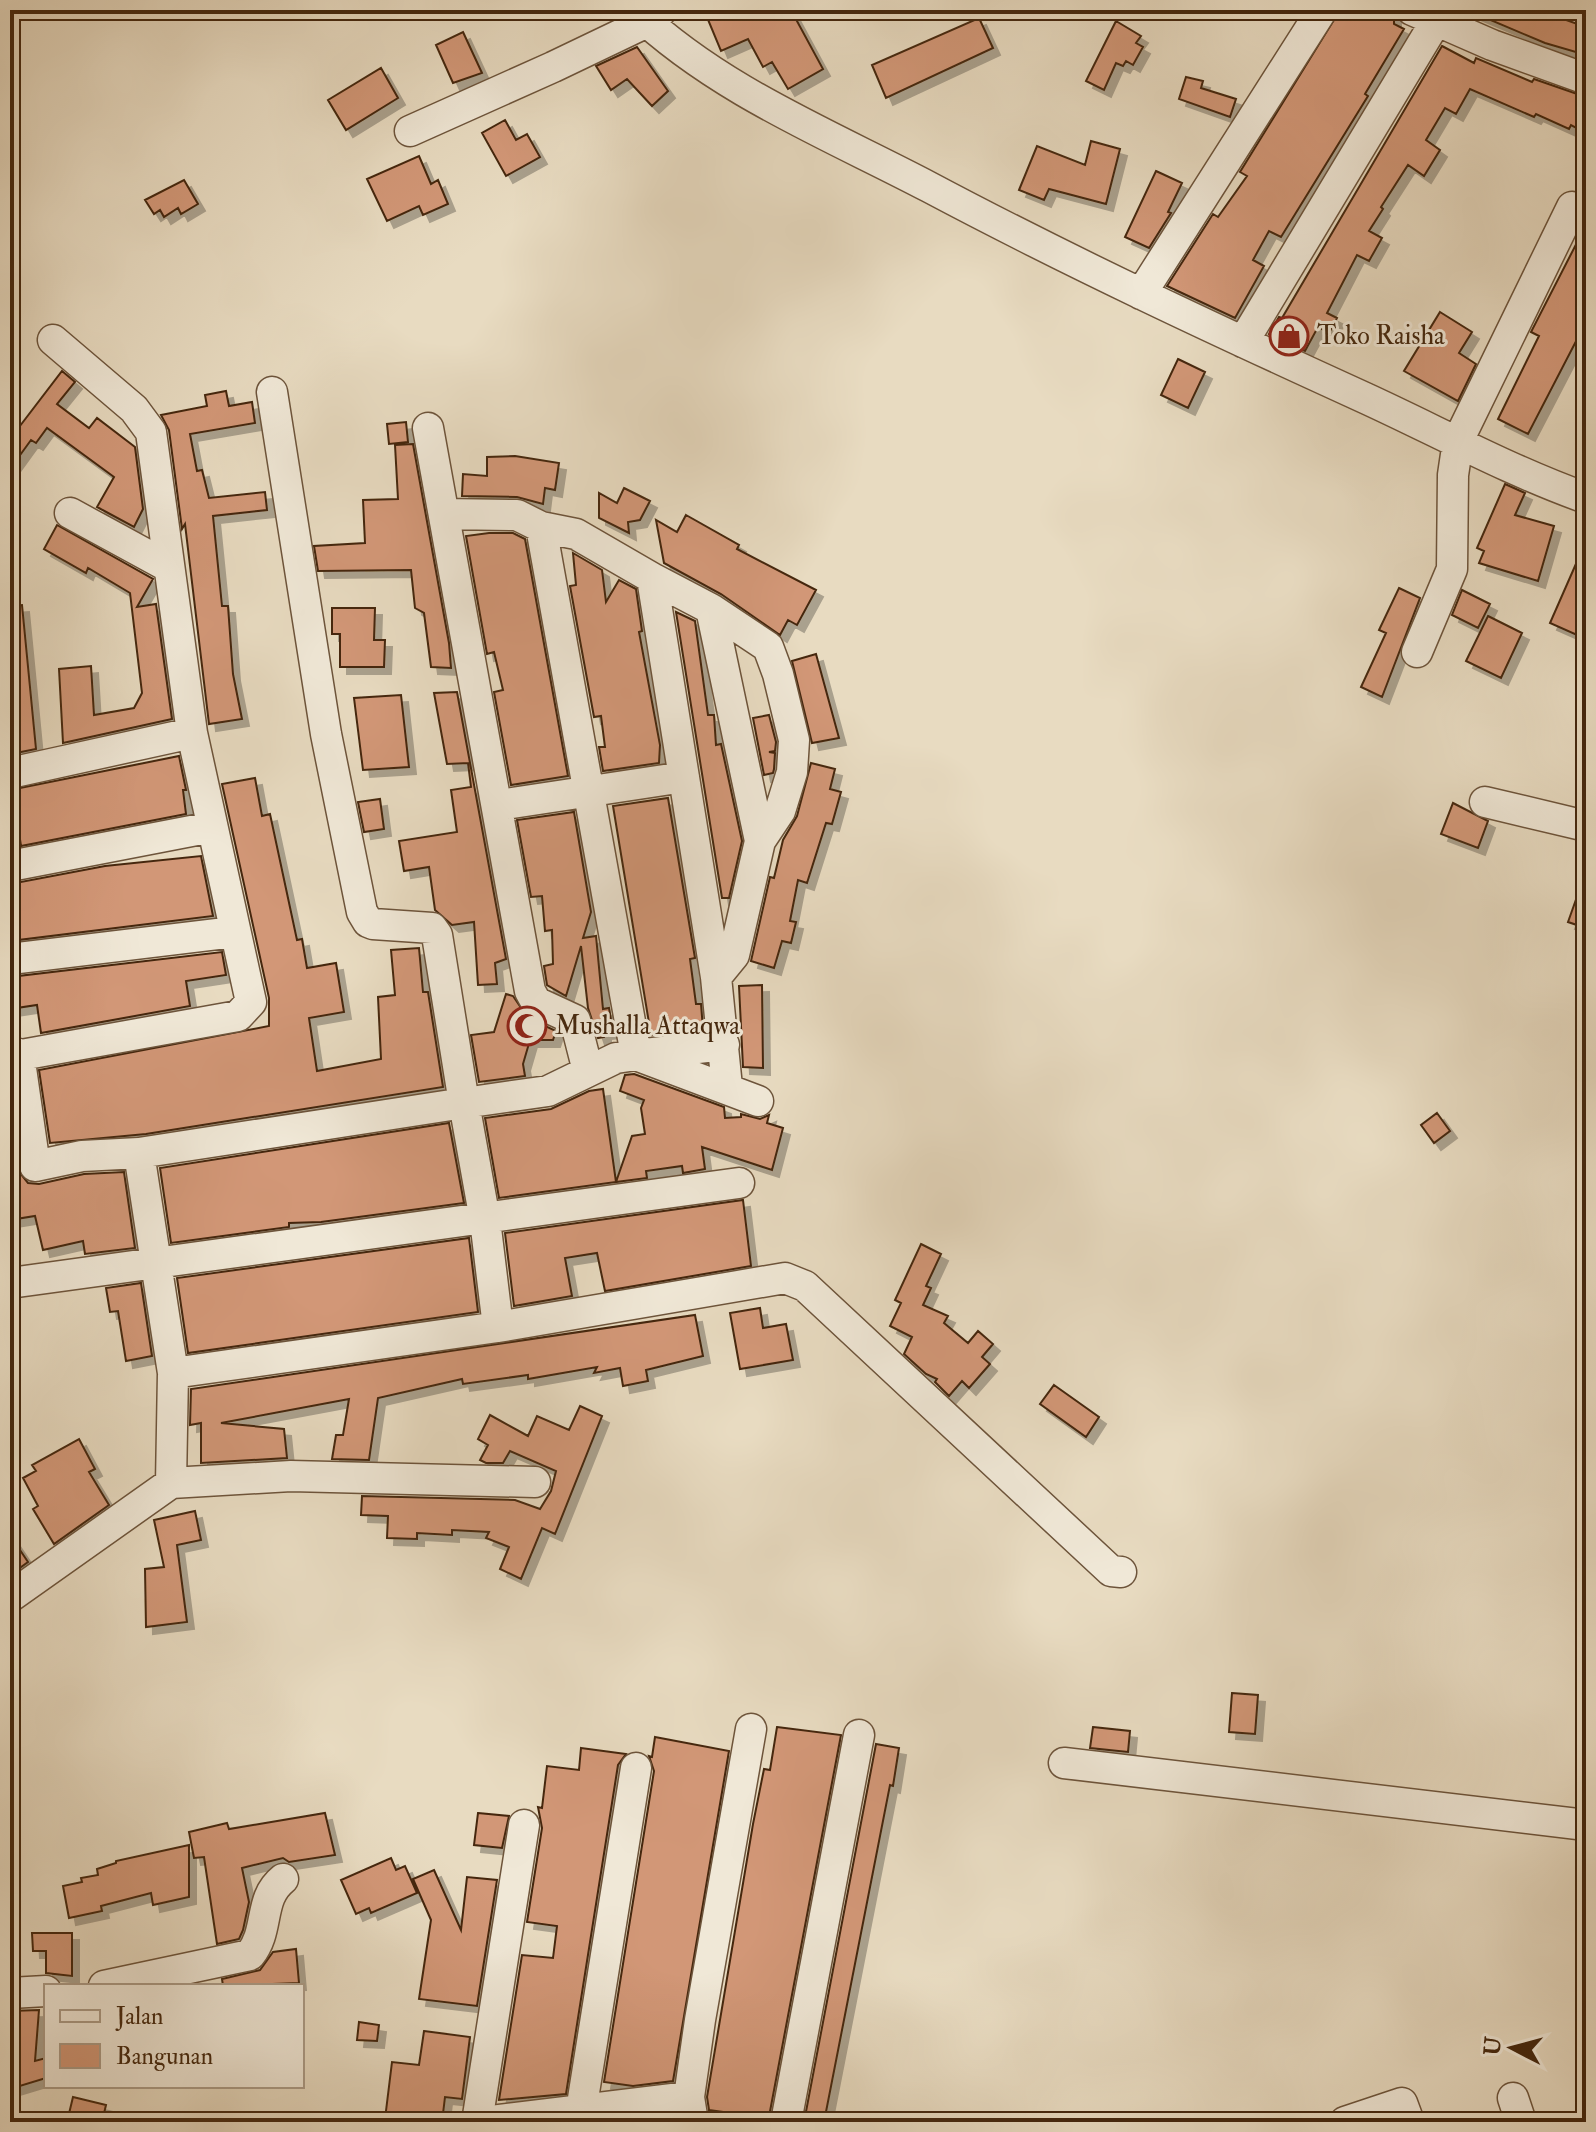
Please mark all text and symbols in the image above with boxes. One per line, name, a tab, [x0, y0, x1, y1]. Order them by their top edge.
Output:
shop icon: Toko Raisha	[1268, 315, 1310, 357]
place label: Toko Raisha	[1317, 320, 1445, 352]
mosque icon: Mushalla Attaqwa	[506, 1005, 548, 1047]
place label: Mushalla Attaqwa	[555, 1010, 740, 1042]
legend	[44, 1984, 304, 2088]
text: Jalan	[115, 2001, 163, 2032]
north arrow	[1472, 2008, 1552, 2088]
text: U	[1478, 2035, 1508, 2057]
text: Bangunan	[116, 2041, 213, 2072]

